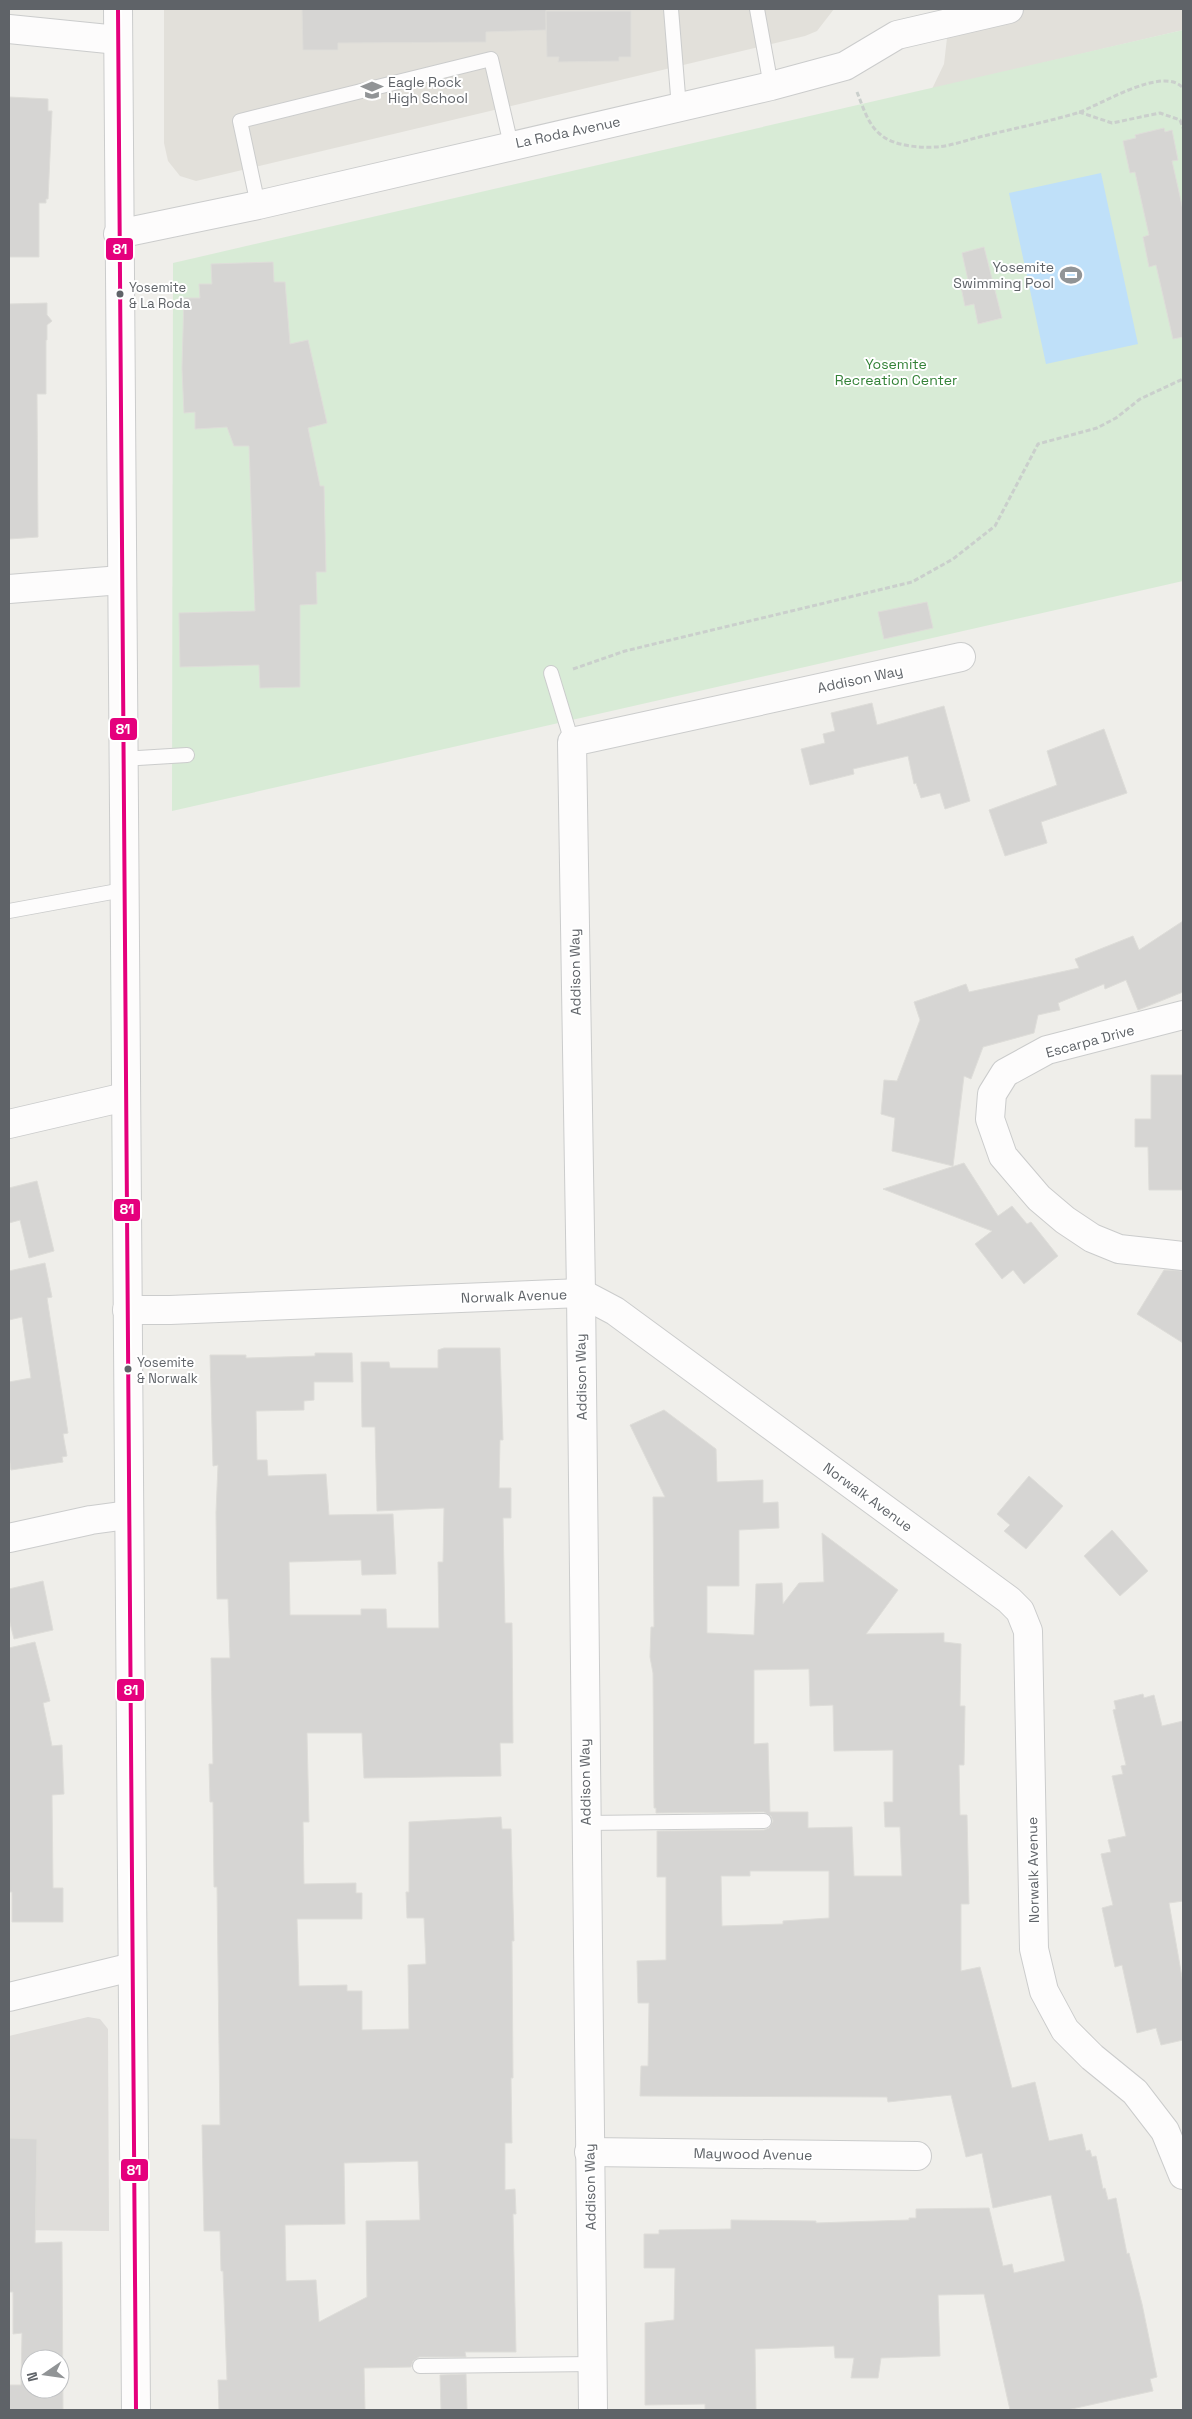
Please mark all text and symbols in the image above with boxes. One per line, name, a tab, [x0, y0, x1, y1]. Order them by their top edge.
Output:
place label: Eagle Rock High School	[388, 73, 468, 107]
school or university icon: Eagle Rock High School	[359, 77, 385, 103]
street label: La Roda Avenue	[514, 112, 622, 152]
line badge: 81	[105, 237, 134, 261]
text: 81	[113, 240, 127, 258]
place label: Yosemite Swimming Pool	[953, 258, 1054, 292]
sports icon: Yosemite Swimming Pool	[1058, 262, 1084, 288]
place label: Yosemite & La Roda	[129, 279, 191, 312]
marker: Yosemite & La Roda	[115, 289, 125, 299]
park label: Yosemite Recreation Center	[835, 355, 957, 389]
street label: Addison Way	[816, 661, 904, 697]
line badge: 81	[109, 717, 138, 741]
text: 81	[116, 720, 130, 738]
street label: Addison Way	[565, 928, 585, 1016]
street label: Escarpa Drive	[1044, 1021, 1136, 1061]
line badge: 81	[113, 1198, 141, 1222]
text: 81	[120, 1200, 134, 1218]
street label: Norwalk Avenue	[461, 1285, 567, 1307]
street label: Addison Way	[571, 1333, 591, 1421]
place label: Yosemite & Norwalk	[137, 1354, 198, 1387]
marker: Yosemite & Norwalk	[123, 1364, 133, 1374]
street label: Norwalk Avenue	[820, 1459, 916, 1535]
line badge: 81	[116, 1678, 145, 1702]
text: 81	[124, 1681, 138, 1699]
street label: Addison Way	[575, 1738, 595, 1826]
street label: Norwalk Avenue	[1023, 1817, 1043, 1923]
street label: Addison Way	[580, 2143, 600, 2231]
street label: Maywood Avenue	[693, 2144, 813, 2164]
line badge: 81	[120, 2158, 149, 2182]
text: 81	[127, 2161, 141, 2179]
north arrow	[20, 2349, 70, 2399]
text: N	[23, 2370, 42, 2384]

